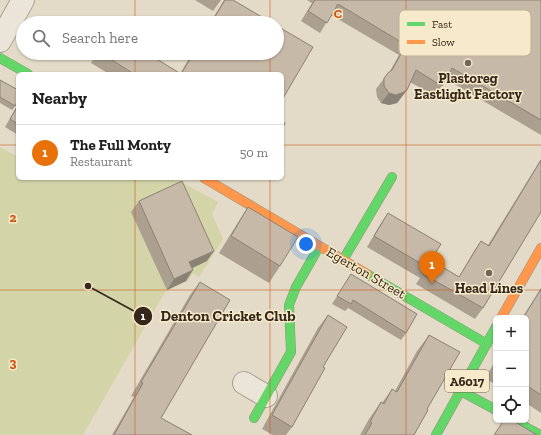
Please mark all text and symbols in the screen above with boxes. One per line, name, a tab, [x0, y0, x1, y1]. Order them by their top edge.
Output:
text: C	[334, 6, 342, 21]
legend	[399, 10, 531, 56]
search box	[16, 16, 284, 60]
text: Fast	[432, 18, 453, 31]
icon: search	[30, 27, 52, 49]
text: Search here	[62, 29, 138, 47]
text: Slow	[432, 36, 455, 49]
marker: Plastoreg Eastlight Factory	[463, 58, 473, 68]
place label: Plastoreg Eastlight Factory	[414, 70, 522, 103]
text: Nearby	[32, 88, 87, 108]
text: The Full Monty	[70, 136, 171, 154]
text: 1	[42, 145, 48, 160]
text: 50 m	[240, 145, 268, 160]
text: Restaurant	[70, 154, 132, 169]
text: 2	[10, 210, 17, 225]
your location	[296, 234, 316, 254]
street label: Egerton Street	[323, 243, 409, 303]
pin: 1	[419, 251, 445, 284]
marker: Head Lines	[484, 268, 494, 278]
place label: Head Lines	[455, 280, 524, 297]
callout: Denton Cricket Club	[133, 302, 304, 329]
text: Denton Cricket Club	[160, 307, 296, 325]
text: 1	[141, 309, 146, 323]
map controls	[493, 315, 529, 423]
button: +	[493, 315, 529, 351]
button: −	[493, 351, 529, 387]
text: 3	[10, 355, 17, 370]
road number: A6017	[445, 370, 489, 392]
button: locate	[493, 387, 529, 423]

